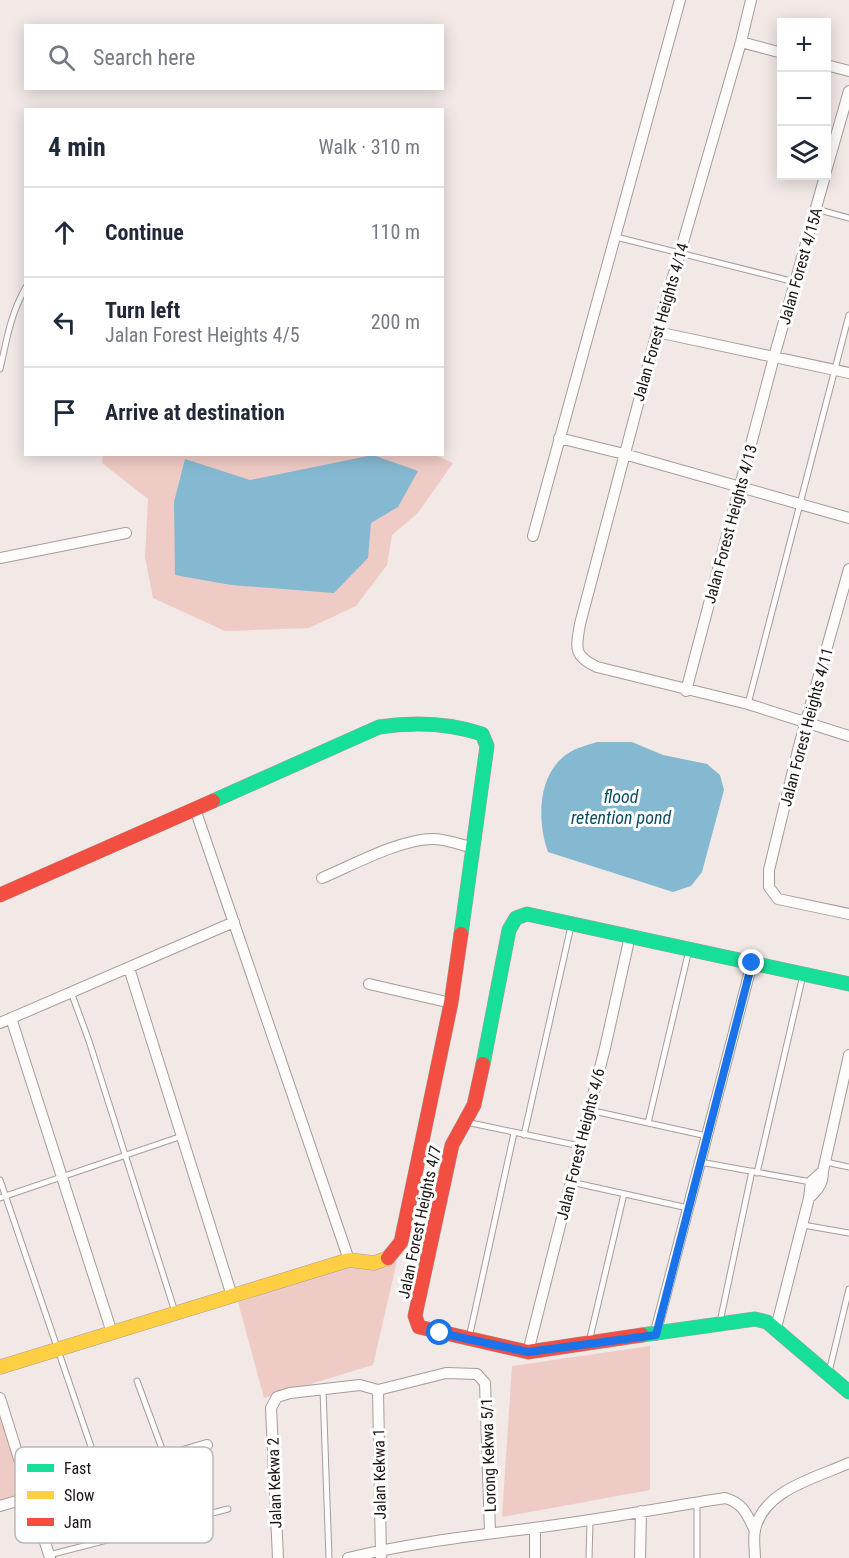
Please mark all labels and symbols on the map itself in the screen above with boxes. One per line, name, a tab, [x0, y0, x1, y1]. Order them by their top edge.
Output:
street label: Jalan Forest 4/15A	[775, 206, 826, 327]
street label: Jalan Forest Heights 4/14	[629, 241, 692, 403]
street label: Jalan Forest Heights 4/13	[700, 443, 761, 606]
street label: Jalan Forest Heights 4/11	[776, 646, 837, 809]
water label: flood retention pond	[571, 786, 671, 828]
route end	[738, 949, 764, 975]
street label: Jalan Forest Heights 4/6	[552, 1066, 609, 1222]
street label: Jalan Forest Heights 4/7	[394, 1144, 445, 1300]
route start	[426, 1319, 452, 1345]
street label: Lorong Kekwa 5/1	[477, 1397, 500, 1512]
street label: Jalan Kekwa 1	[369, 1428, 390, 1520]
street label: Jalan Kekwa 2	[263, 1437, 286, 1529]
legend	[15, 1447, 213, 1543]
text: Fast	[64, 1459, 91, 1478]
text: Slow	[64, 1486, 94, 1505]
text: Jam	[64, 1513, 91, 1532]

